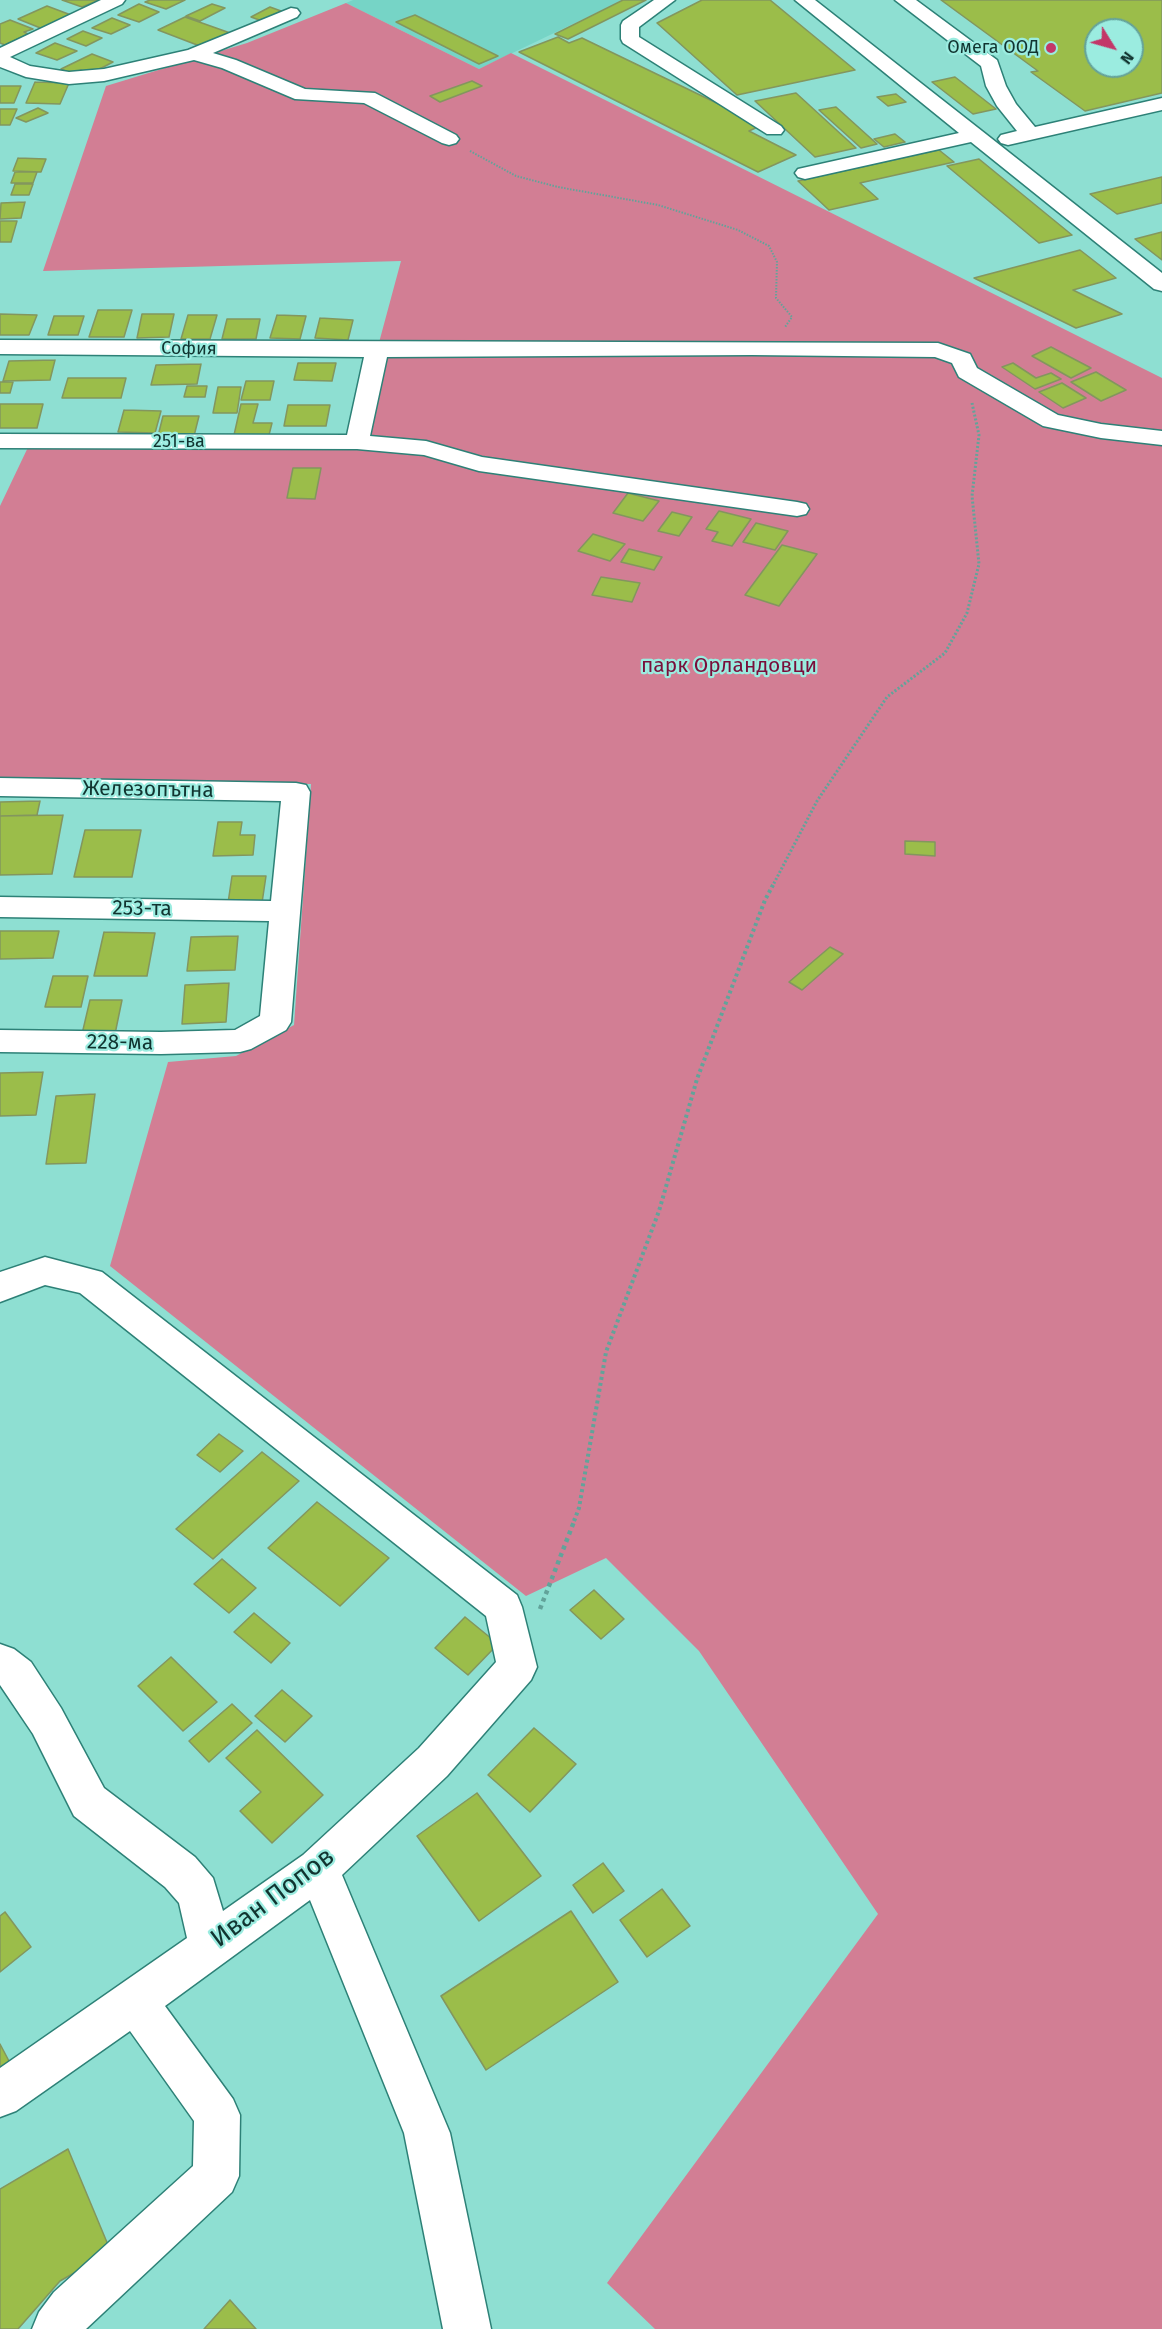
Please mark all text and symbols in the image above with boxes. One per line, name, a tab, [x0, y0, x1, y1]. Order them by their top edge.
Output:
north arrow	[1084, 18, 1144, 78]
place label: Омега ООД	[947, 37, 1039, 59]
marker: Омега ООД	[1044, 41, 1058, 55]
text: N	[1116, 48, 1138, 68]
street label: София	[161, 338, 217, 360]
street label: 251-ва	[153, 431, 205, 453]
park label: парк Орландовци	[641, 653, 817, 679]
street label: Железопътна	[82, 776, 214, 804]
street label: 253-та	[112, 896, 172, 922]
street label: 228-ма	[87, 1030, 153, 1056]
street label: Иван Попов	[205, 1841, 341, 1955]

